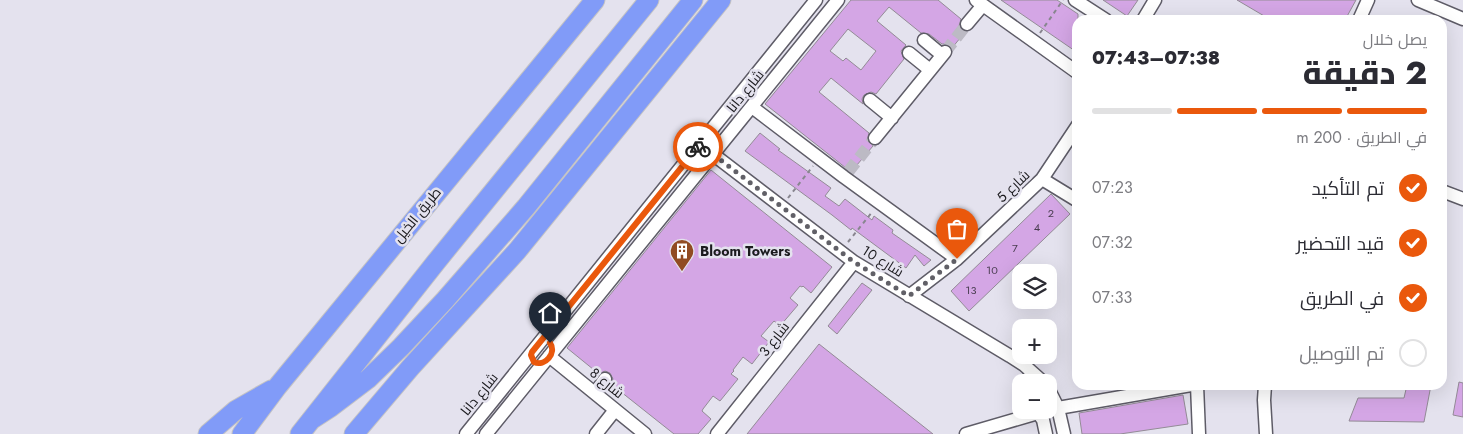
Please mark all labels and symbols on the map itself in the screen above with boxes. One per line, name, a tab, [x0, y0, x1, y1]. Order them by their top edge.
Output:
street label: شارع دانا	[722, 65, 768, 117]
courier	[673, 122, 723, 172]
street label: شارع 5	[992, 165, 1034, 207]
street label: طريق الخيل	[388, 183, 446, 247]
house number: 2	[1048, 205, 1054, 221]
pin	[936, 208, 978, 259]
house number: 4	[1034, 219, 1041, 235]
building icon: Bloom Towers	[669, 238, 695, 272]
street label: شارع 10	[858, 240, 908, 282]
house number: 7	[1012, 240, 1018, 256]
place label: Bloom Towers	[700, 241, 791, 261]
house number: 10	[986, 262, 998, 278]
house number: 13	[966, 282, 976, 298]
pin	[529, 292, 571, 343]
street label: شارع 3	[754, 317, 794, 361]
street label: شارع 8	[586, 363, 628, 403]
street label: شارع دانا	[456, 368, 502, 420]

